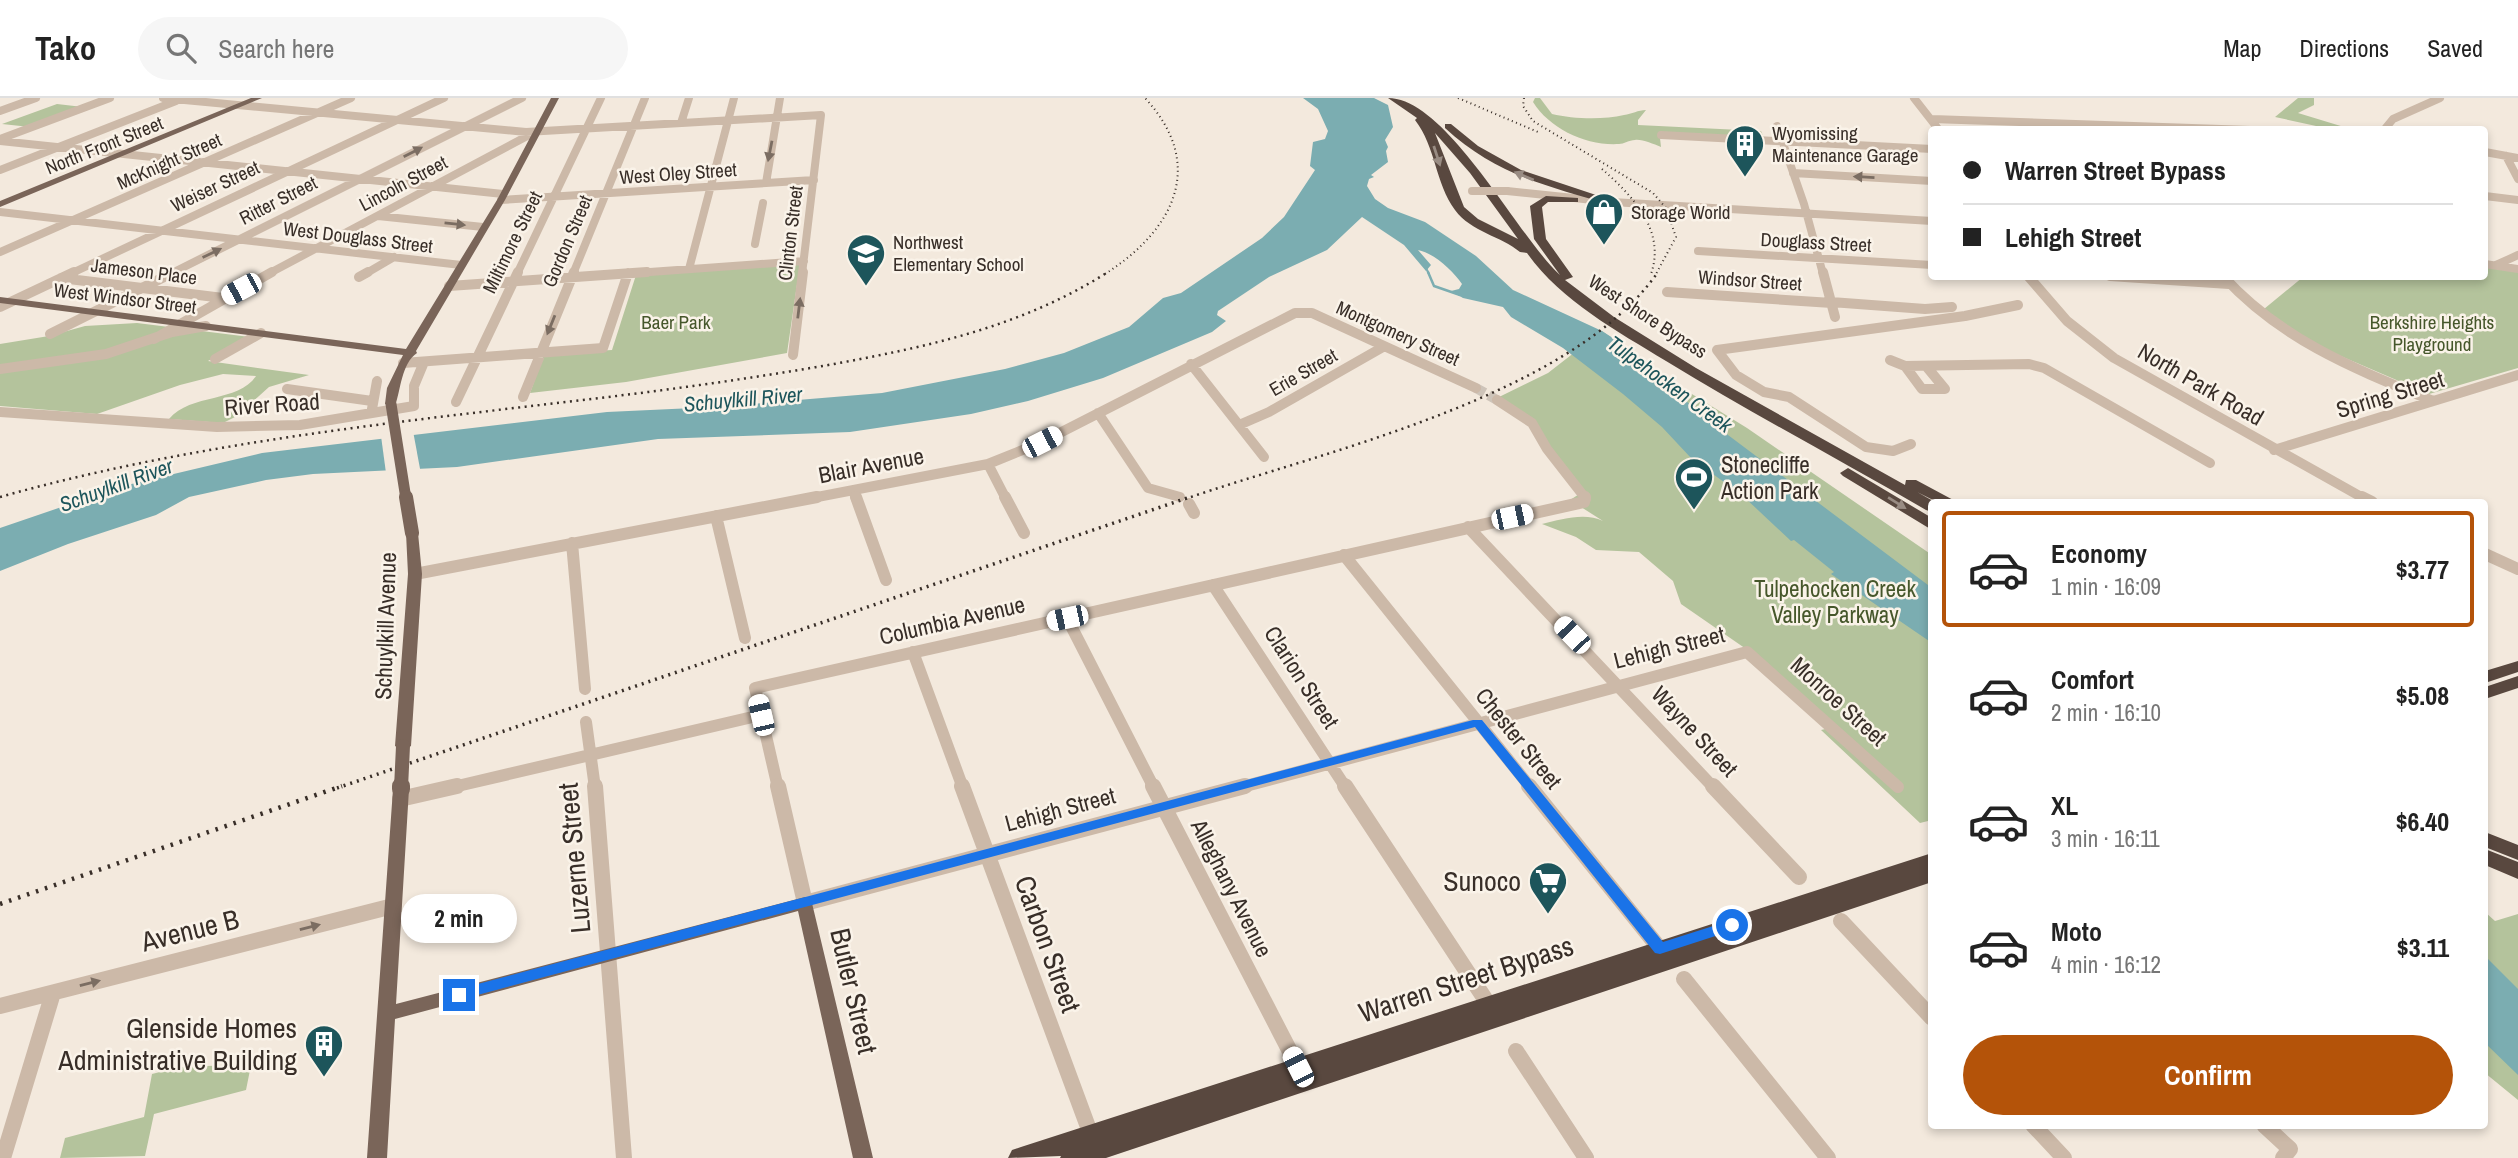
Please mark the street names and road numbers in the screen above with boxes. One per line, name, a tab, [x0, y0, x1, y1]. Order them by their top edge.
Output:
street label: North Front Street	[41, 109, 167, 180]
street label: McKnight Street	[113, 126, 226, 196]
street label: Lincoln Street	[354, 149, 452, 217]
street label: Weiser Street	[166, 154, 264, 218]
street label: West Oley Street	[618, 156, 738, 190]
street label: Ritter Street	[235, 169, 322, 231]
street label: Clinton Street	[771, 183, 809, 282]
street label: Miltimore Street	[476, 186, 548, 298]
street label: Gordon Street	[536, 190, 598, 291]
street label: West Douglass Street	[282, 215, 435, 259]
street label: Douglass Street	[1760, 226, 1873, 258]
street label: Jameson Place	[90, 252, 198, 290]
street label: Windsor Street	[1697, 263, 1803, 297]
street label: West Shore Bypass	[1584, 268, 1713, 364]
street label: West Windsor Street	[52, 276, 198, 320]
street label: Montgomery Street	[1332, 294, 1464, 372]
street label: North Park Road	[2132, 335, 2270, 433]
street label: Erie Street	[1264, 342, 1342, 402]
street label: Spring Street	[2332, 363, 2448, 425]
street label: River Road	[223, 385, 321, 423]
street label: Blair Avenue	[816, 440, 926, 490]
street label: Schuylkill Avenue	[367, 552, 403, 700]
street label: Columbia Avenue	[876, 588, 1028, 652]
street label: Lehigh Street	[1610, 618, 1728, 676]
street label: Clarion Street	[1257, 620, 1347, 734]
street label: Monroe Street	[1784, 649, 1894, 753]
street label: Wayne Street	[1645, 679, 1745, 783]
street label: Chester Street	[1469, 681, 1569, 795]
street label: Lehigh Street	[1001, 779, 1119, 839]
street label: Luzerne Street	[549, 781, 599, 935]
street label: Alleghany Avenue	[1184, 813, 1280, 962]
street label: Carbon Street	[1006, 870, 1090, 1018]
street label: Avenue B	[136, 900, 243, 961]
street label: Butler Street	[821, 925, 887, 1057]
street label: Warren Street Bypass	[1354, 926, 1578, 1032]

